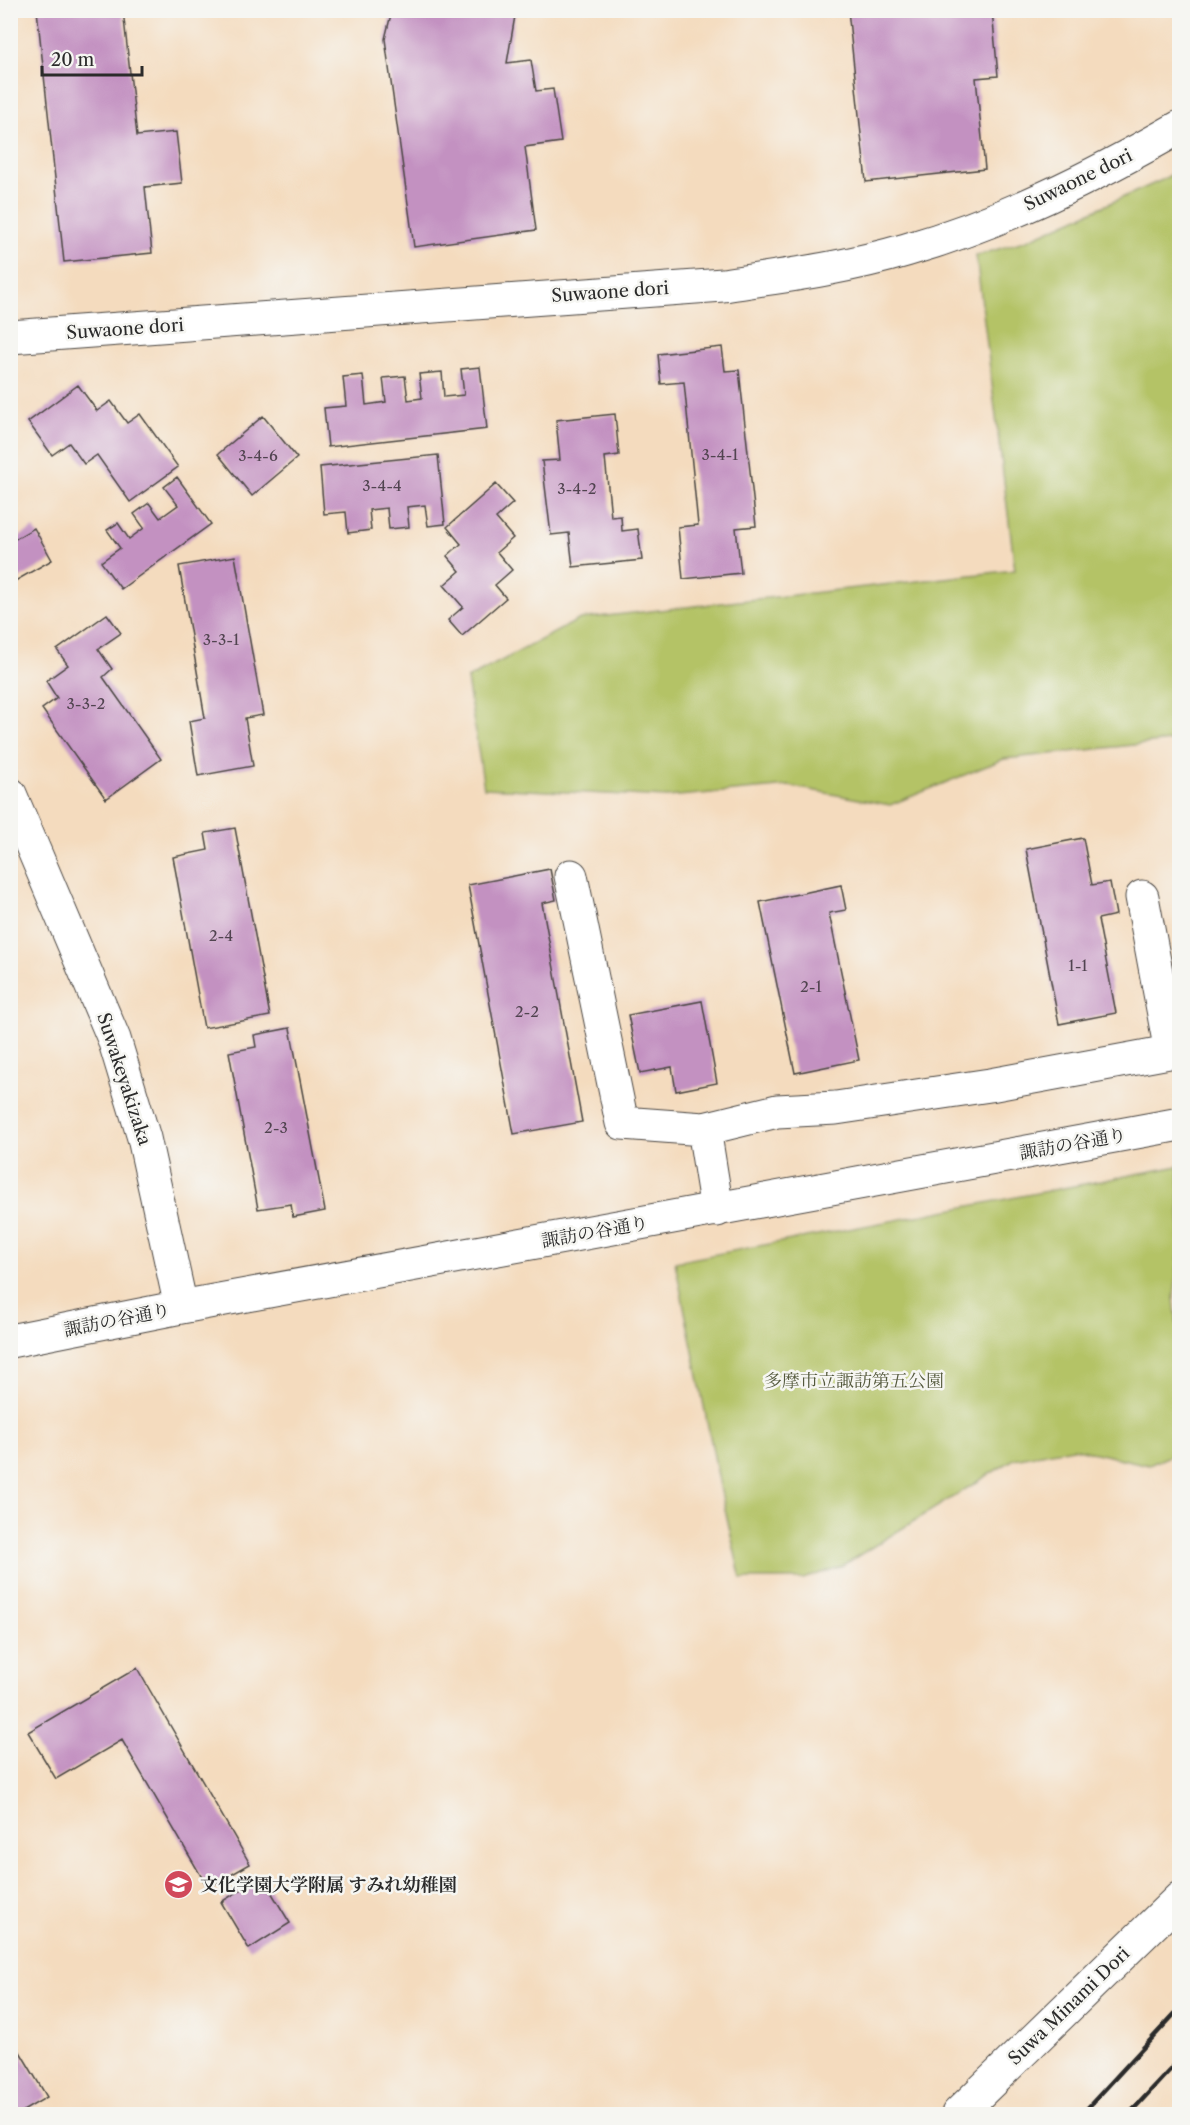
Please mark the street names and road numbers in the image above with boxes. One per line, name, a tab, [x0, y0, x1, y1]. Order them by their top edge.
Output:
street label: Suwaone dori	[1020, 144, 1136, 216]
street label: Suwaone dori	[550, 277, 670, 307]
street label: Suwaone dori	[65, 314, 185, 344]
street label: Suwakeyakizaka	[92, 1010, 156, 1149]
street label: 諏訪の谷通り	[1018, 1124, 1128, 1164]
street label: 諏訪の谷通り	[540, 1212, 650, 1252]
street label: 諏訪の谷通り	[62, 1299, 172, 1341]
street label: Suwa Minami Dori	[1004, 1942, 1135, 2070]

